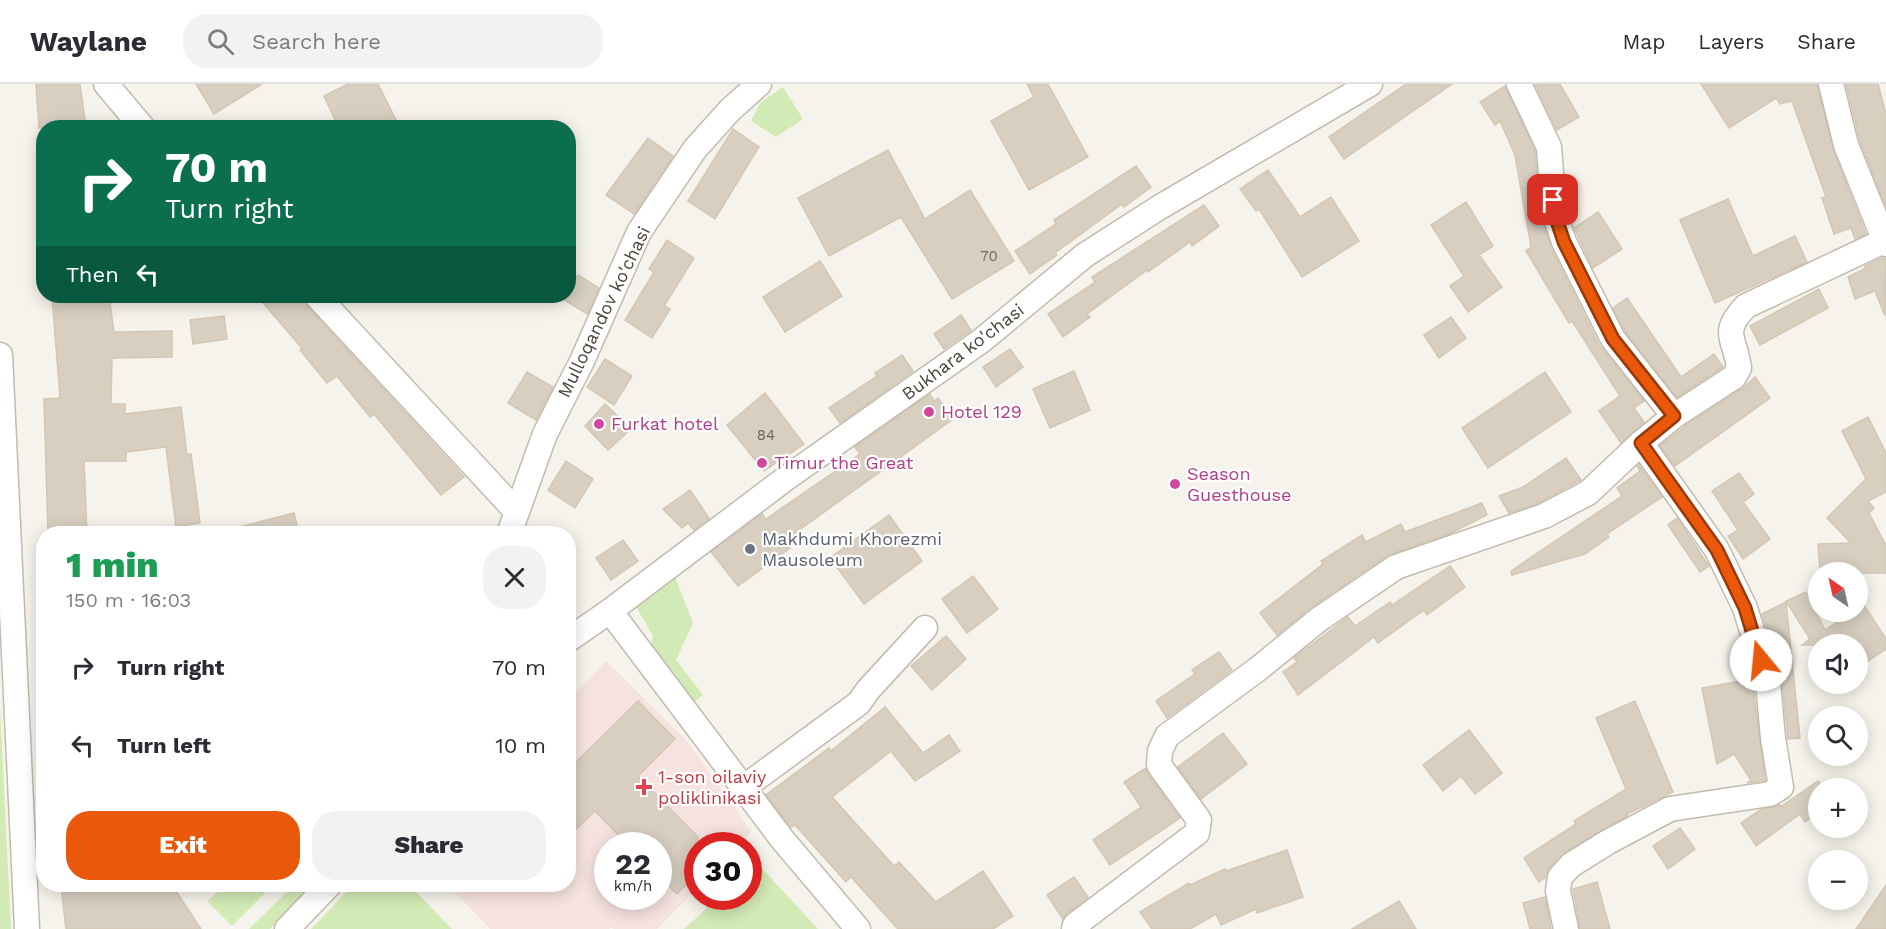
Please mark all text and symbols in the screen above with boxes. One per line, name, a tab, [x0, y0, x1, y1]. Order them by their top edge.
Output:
search box	[183, 14, 603, 68]
text: Waylane	[30, 25, 147, 58]
icon: search	[204, 25, 237, 58]
text: Search here	[252, 29, 381, 54]
text: Map	[1622, 29, 1665, 54]
text: Layers	[1698, 29, 1764, 54]
text: Share	[1797, 29, 1856, 54]
text: 70 m	[165, 143, 268, 192]
icon: right	[66, 144, 144, 222]
pin	[1527, 174, 1578, 225]
icon: arrive	[1536, 183, 1569, 216]
text: Turn right	[165, 193, 294, 225]
street label: Mulloqandov ko'chasi	[553, 223, 654, 401]
house number: 70	[980, 247, 998, 265]
icon: left	[131, 258, 164, 291]
text: Then	[66, 262, 119, 287]
street label: Bukhara ko'chasi	[898, 299, 1028, 404]
place label: Hotel 129	[941, 401, 1022, 422]
marker: Hotel 129	[922, 405, 936, 419]
place label: Furkat hotel	[611, 413, 719, 434]
marker: Furkat hotel	[592, 417, 606, 431]
house number: 84	[757, 426, 775, 444]
place label: Timur the Great	[774, 452, 914, 473]
marker: Timur the Great	[755, 456, 769, 470]
place label: Season Guesthouse	[1187, 463, 1291, 505]
marker: Season Guesthouse	[1168, 477, 1182, 491]
place label: Makhdumi Khorezmi Mausoleum	[762, 528, 942, 570]
marker: Makhdumi Khorezmi Mausoleum	[743, 542, 757, 556]
text: 1 min	[66, 544, 159, 586]
button: close	[483, 546, 546, 609]
north arrow	[1808, 562, 1868, 622]
map controls	[1808, 562, 1868, 910]
text: 150 m · 16:03	[66, 588, 191, 612]
position arrow	[1729, 628, 1793, 692]
button: sound	[1808, 634, 1868, 694]
icon: right	[66, 651, 99, 684]
text: Turn right	[117, 655, 224, 680]
text: 70 m	[492, 655, 546, 680]
button: search	[1808, 706, 1868, 766]
icon: left	[66, 729, 99, 762]
text: Turn left	[117, 733, 211, 758]
text: 10 m	[495, 733, 546, 758]
place label: 1-son oilaviy poliklinikasi	[658, 766, 767, 808]
marker: 1-son oilaviy poliklinikasi	[635, 778, 653, 796]
button: +	[1808, 778, 1868, 838]
button: Exit	[66, 811, 300, 880]
button: Share	[312, 811, 546, 880]
speed limit sign: 30	[684, 832, 762, 910]
text: 22	[615, 846, 651, 881]
button: −	[1808, 850, 1868, 910]
text: km/h	[614, 877, 652, 895]

